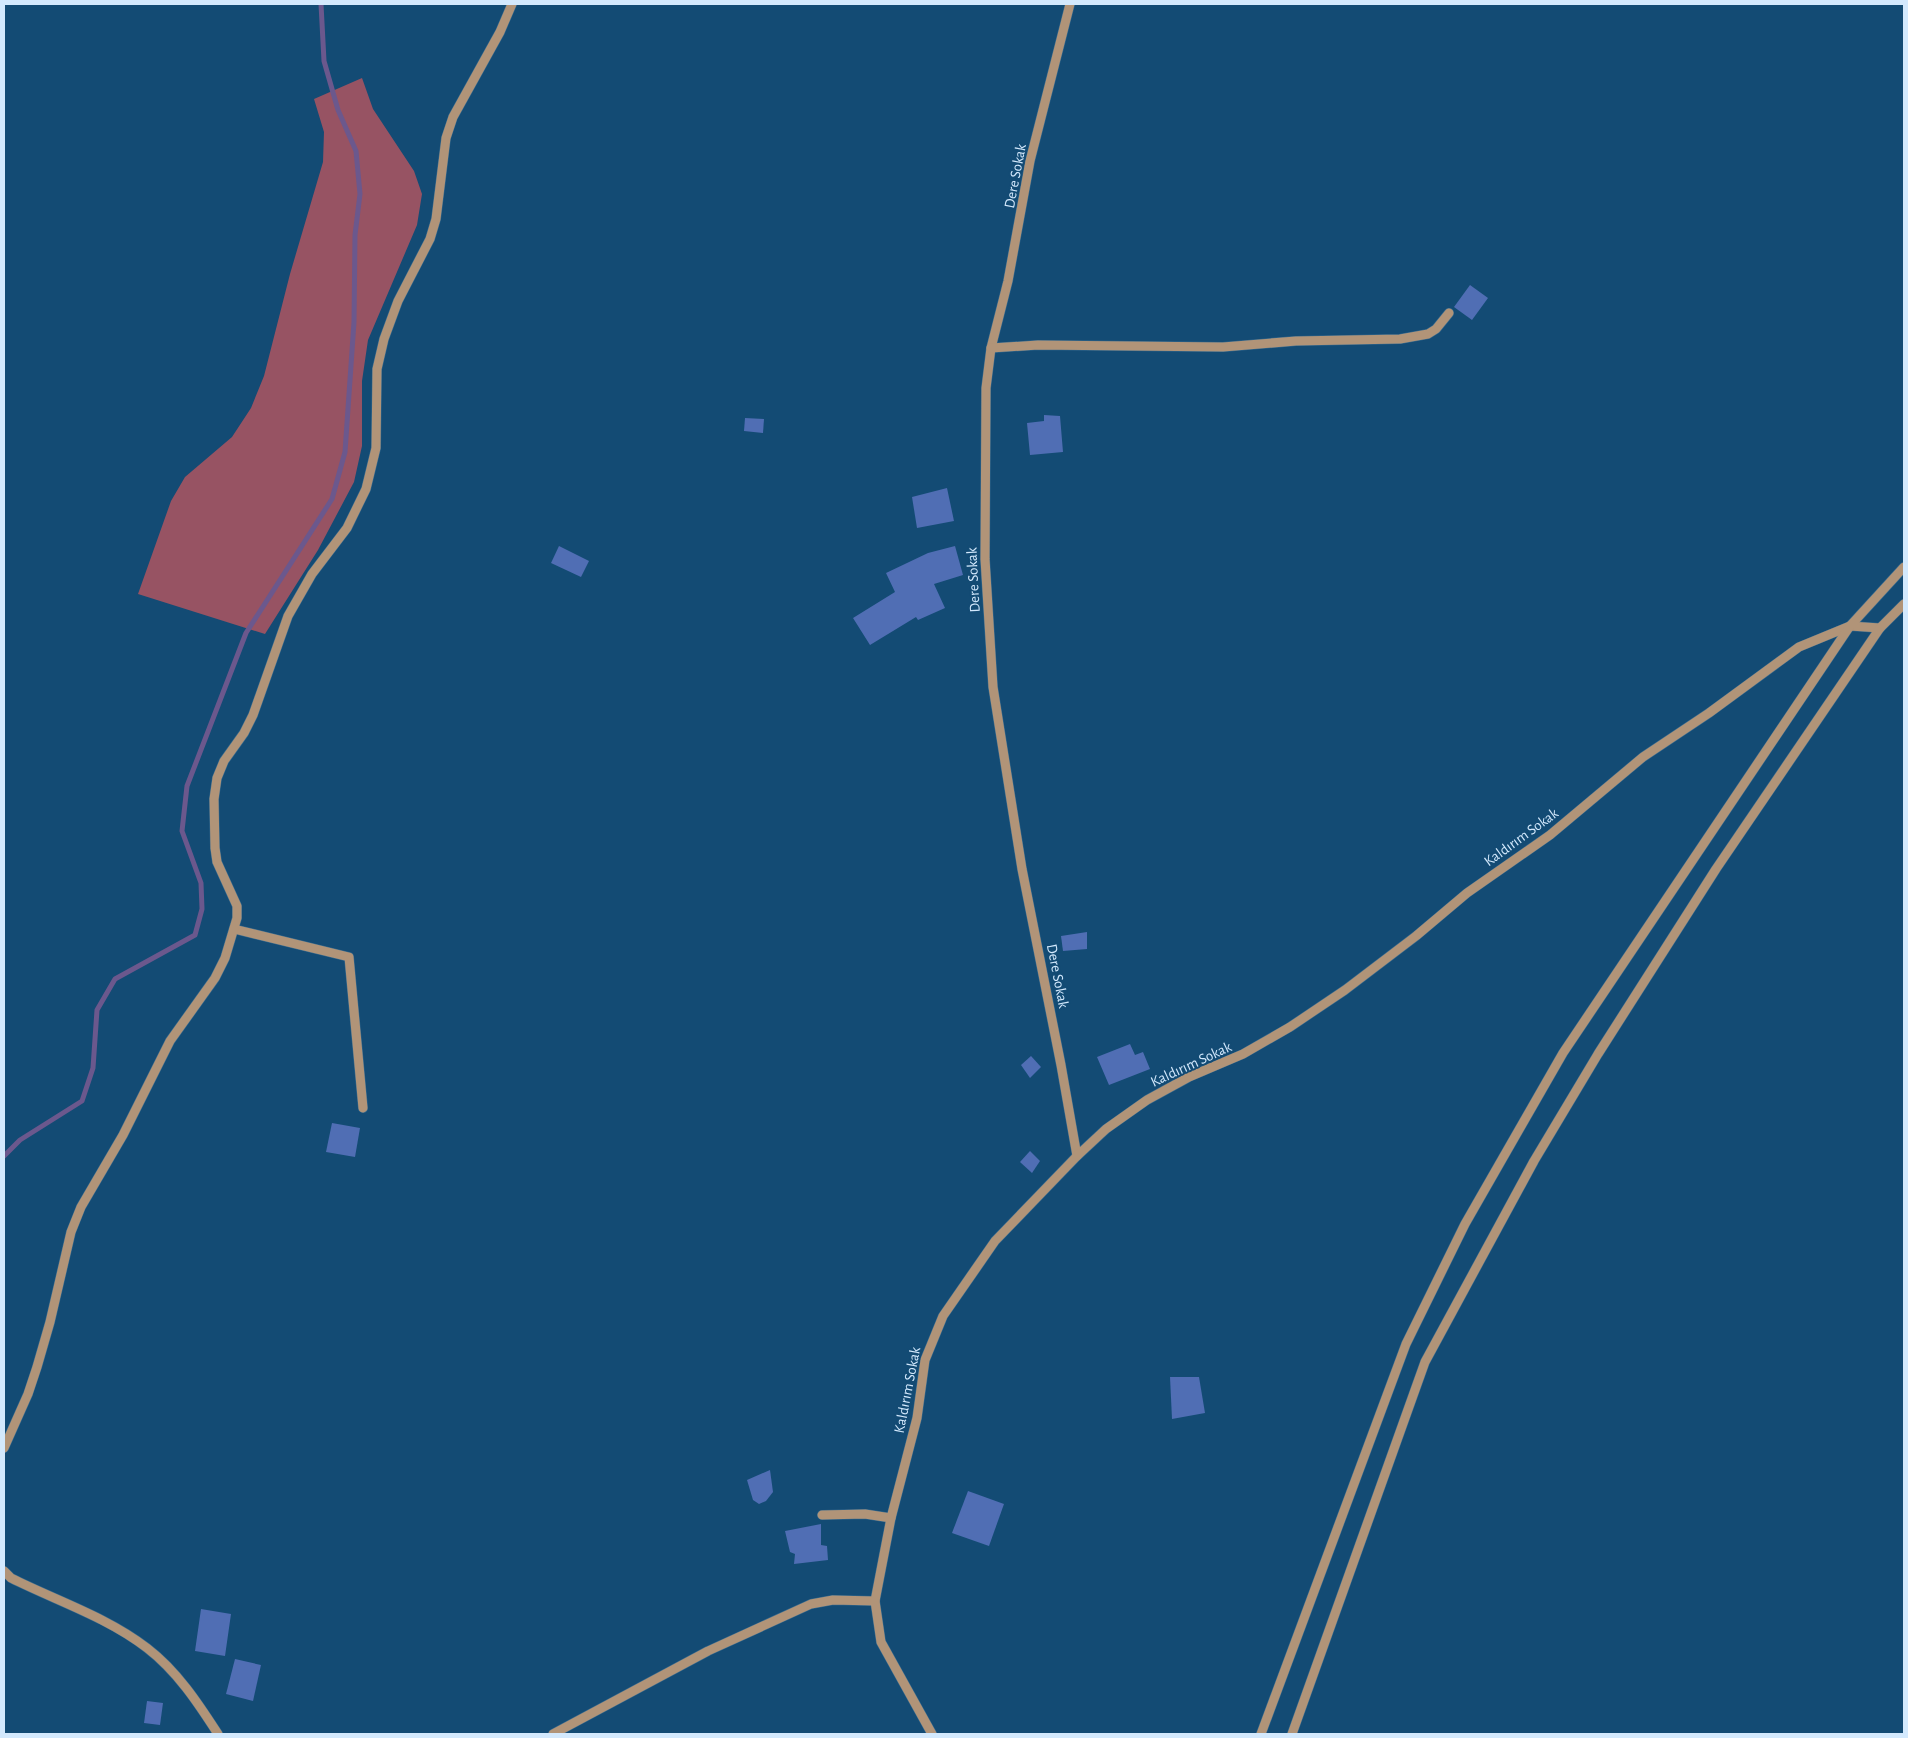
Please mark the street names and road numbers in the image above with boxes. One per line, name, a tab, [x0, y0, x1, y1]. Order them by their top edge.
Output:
street label: Dere Sokak	[1002, 142, 1029, 210]
street label: Dere Sokak	[964, 547, 983, 613]
street label: Kaldırım Sokak	[1481, 806, 1561, 869]
street label: Dere Sokak	[1044, 943, 1071, 1010]
street label: Kaldırım Sokak	[1148, 1039, 1234, 1090]
street label: Kaldırım Sokak	[892, 1346, 923, 1434]

